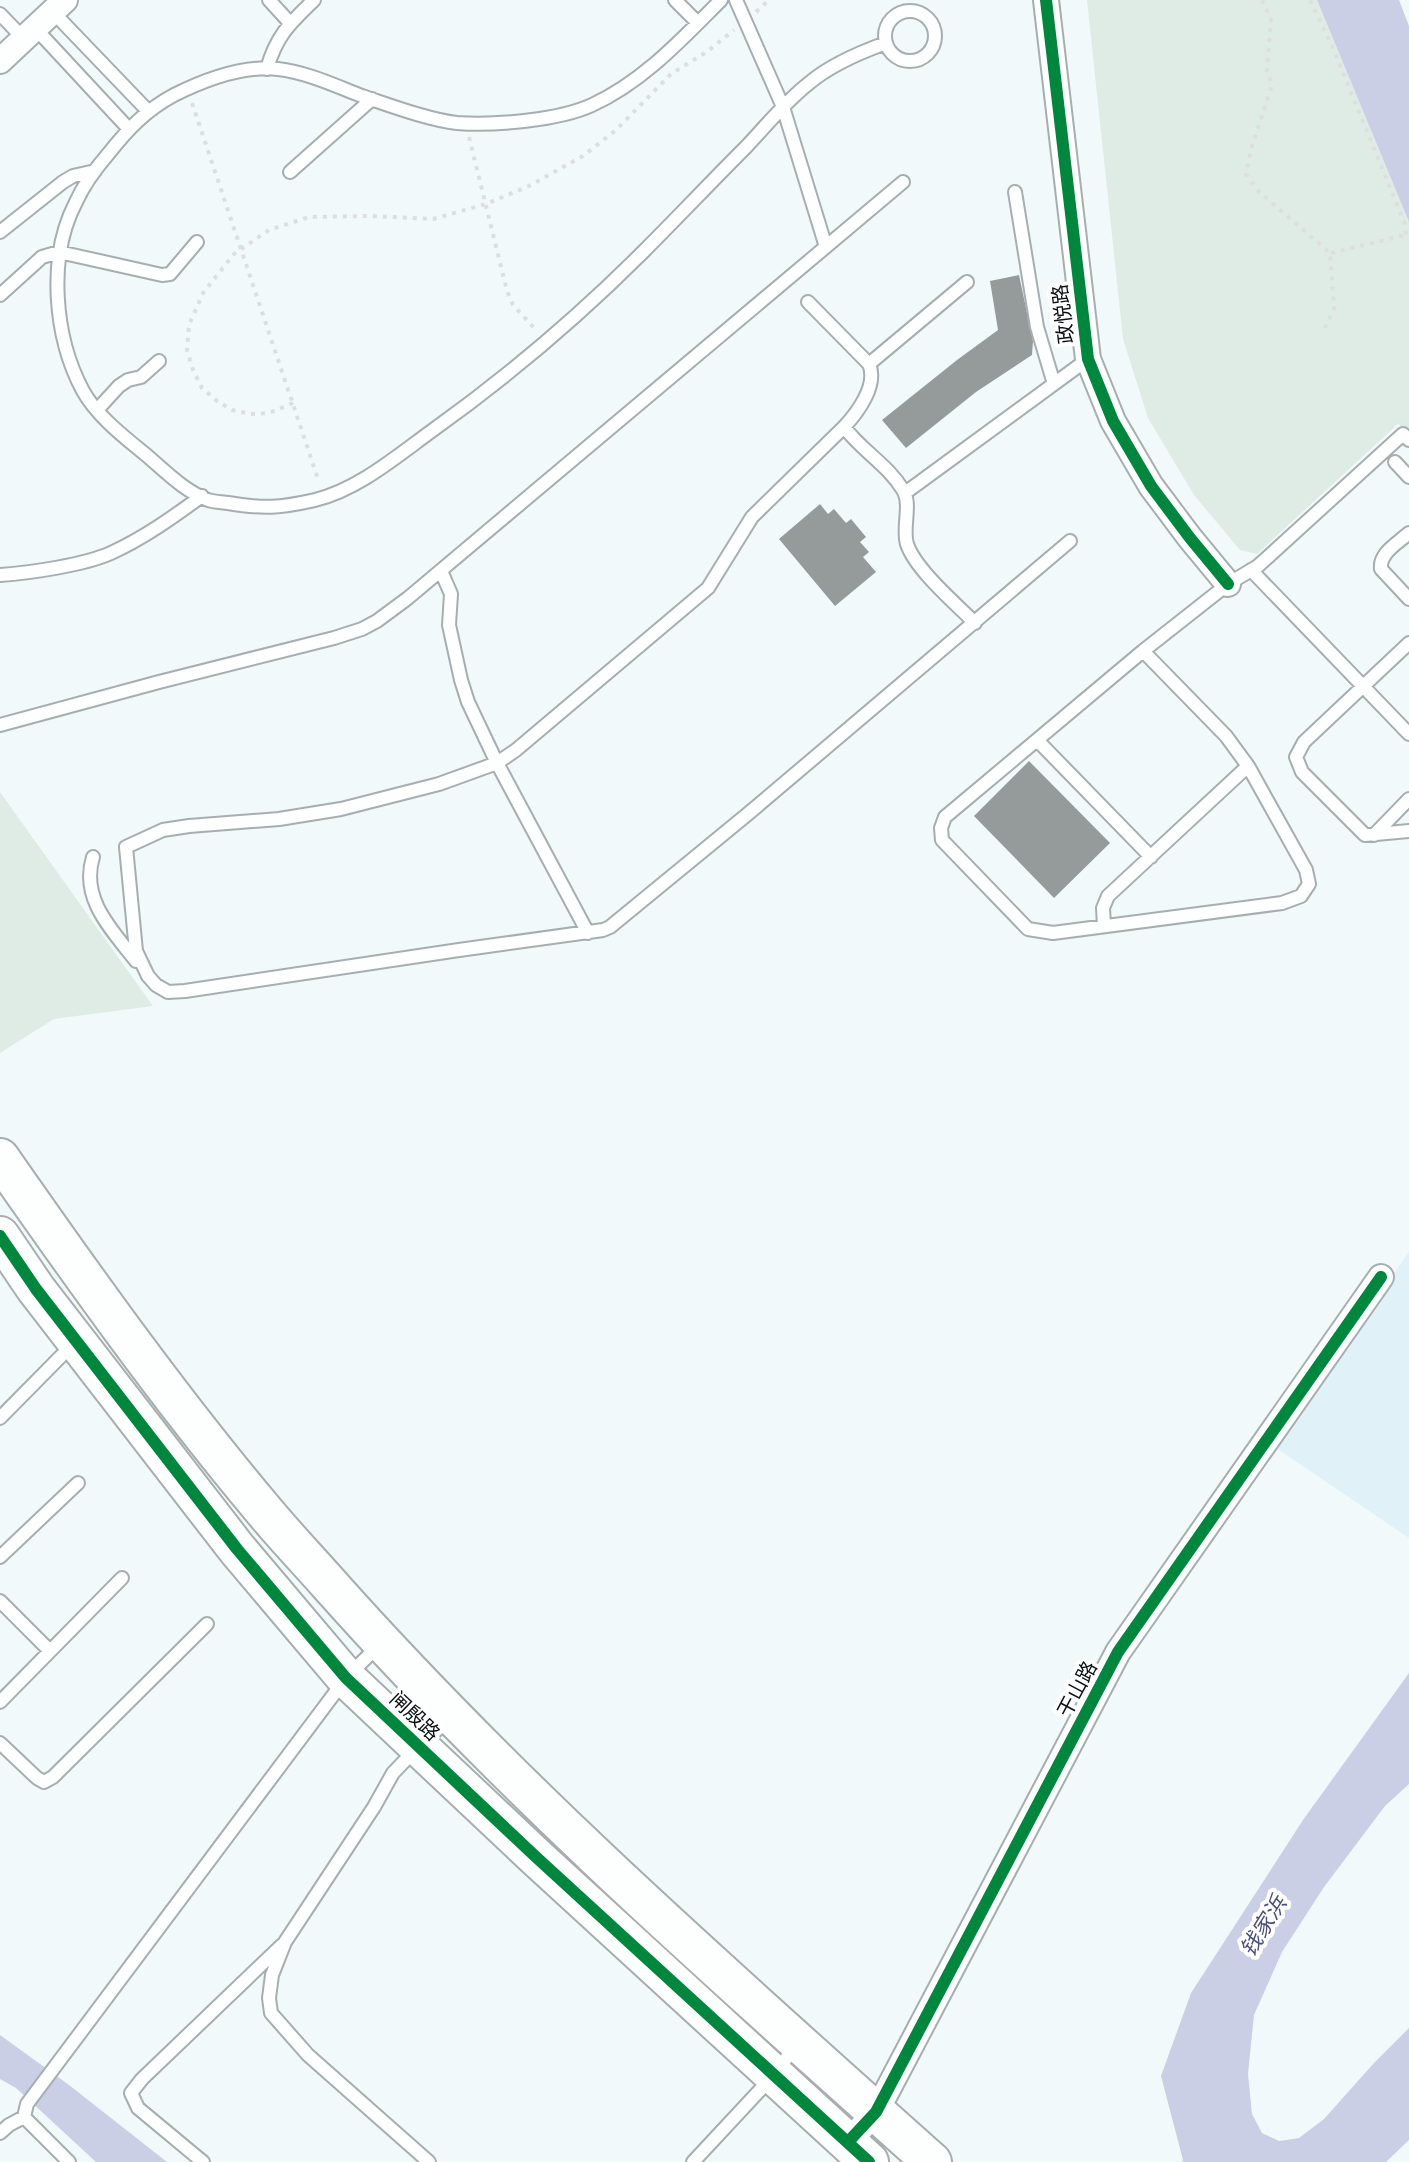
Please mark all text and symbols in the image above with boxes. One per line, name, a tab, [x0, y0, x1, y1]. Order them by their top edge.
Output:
street label: 政悦路	[1048, 283, 1080, 345]
street label: 干山路	[1053, 1657, 1103, 1722]
street label: 闸殷路	[384, 1687, 444, 1746]
water label: 钱家浜	[1235, 1890, 1293, 1961]

